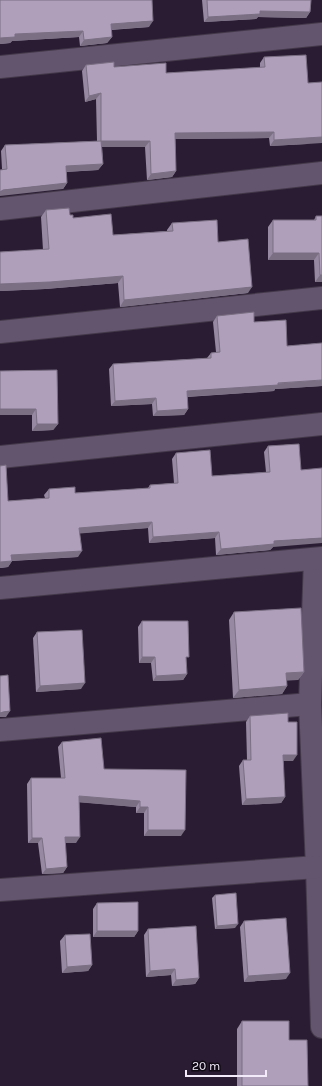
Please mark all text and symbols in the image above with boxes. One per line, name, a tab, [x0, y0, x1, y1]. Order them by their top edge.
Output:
scale bar	[186, 1052, 266, 1078]
text: 20 m	[192, 1059, 220, 1073]

